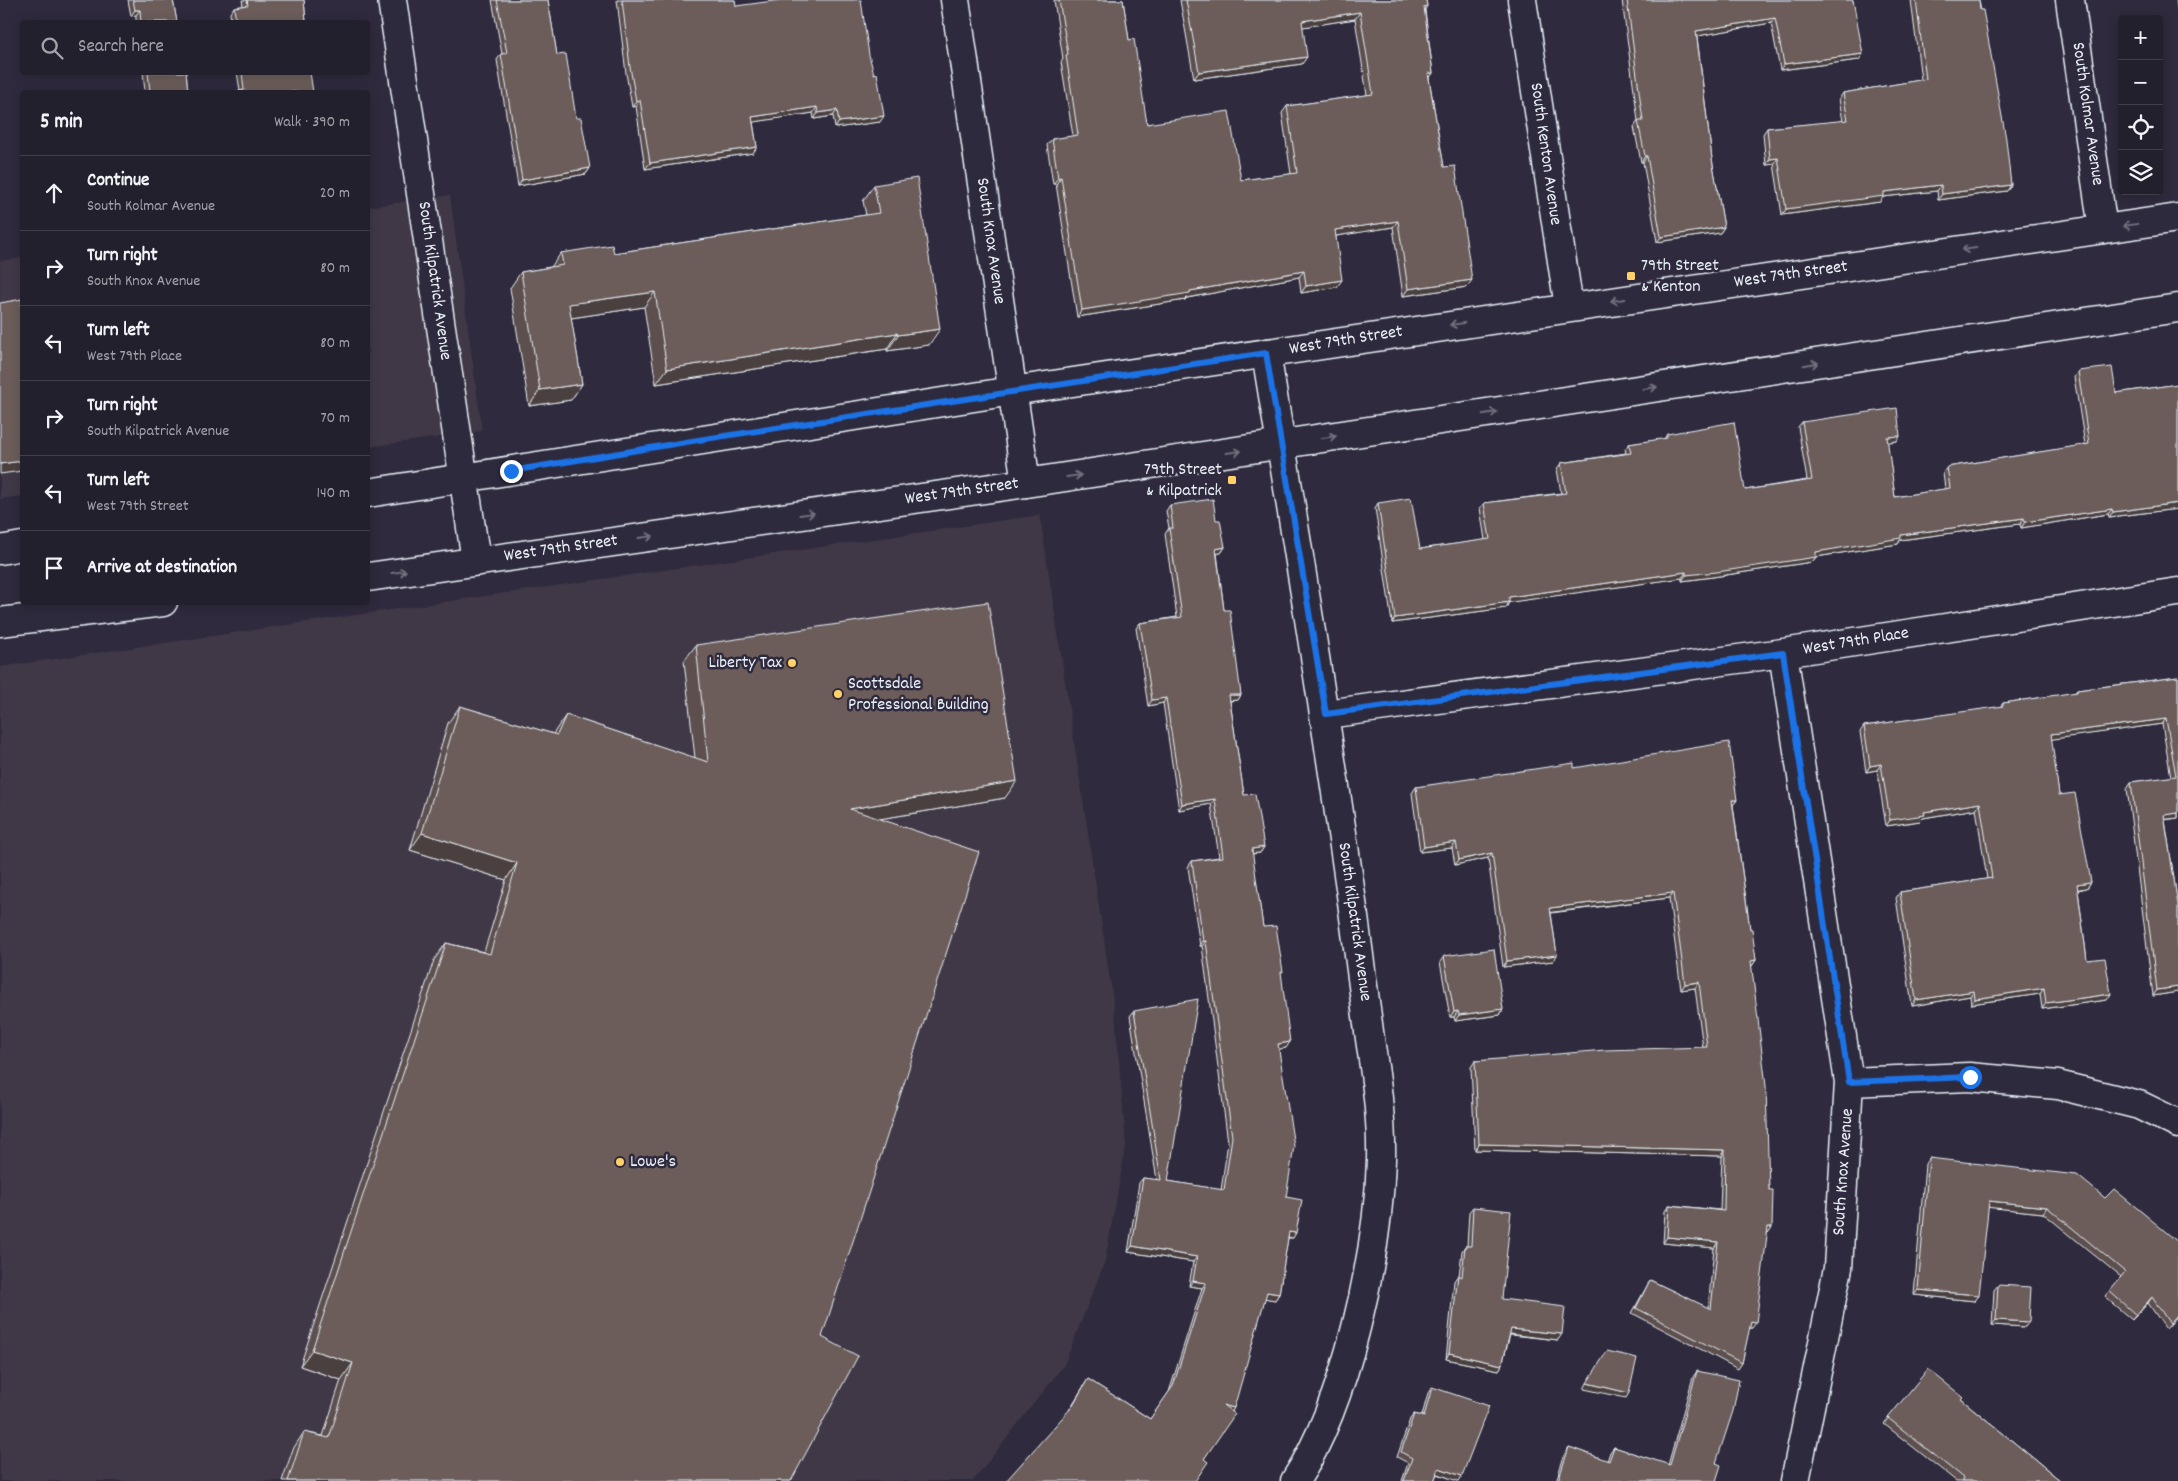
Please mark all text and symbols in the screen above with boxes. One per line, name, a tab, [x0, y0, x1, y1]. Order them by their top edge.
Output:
map controls	[2118, 15, 2163, 195]
button: +	[2118, 15, 2163, 60]
search box	[20, 20, 370, 75]
icon: search	[38, 34, 66, 62]
text: Search here	[78, 34, 164, 61]
street label: South Kolmar Avenue	[2065, 41, 2109, 187]
button: −	[2118, 60, 2163, 105]
street label: South Kenton Avenue	[1523, 81, 1567, 227]
button: locate	[2118, 105, 2163, 150]
text: 5 min	[40, 108, 83, 138]
text: Walk · 390 m	[274, 111, 350, 134]
button: layers	[2118, 150, 2163, 195]
text: Continue	[87, 168, 149, 195]
street label: South Knox Avenue	[969, 176, 1011, 306]
icon: ahead	[40, 179, 68, 207]
text: 20 m	[320, 182, 350, 205]
text: South Kolmar Avenue	[87, 195, 215, 218]
street label: South Kilpatrick Avenue	[410, 200, 458, 362]
one-way arrow	[2122, 220, 2138, 230]
text: Turn right	[87, 243, 158, 270]
one-way arrow	[1961, 244, 1977, 254]
icon: right	[40, 254, 68, 282]
place label: 79th Street & Kenton	[1641, 254, 1719, 300]
street label: West 79th Street	[1733, 255, 1850, 295]
text: 80 m	[320, 257, 350, 280]
text: South Knox Avenue	[87, 270, 200, 293]
marker: 79th Street & Kenton	[1625, 270, 1637, 282]
one-way arrow	[1610, 295, 1626, 305]
text: Turn left	[87, 318, 150, 345]
one-way arrow	[1449, 319, 1465, 329]
street label: West 79th Street	[1288, 320, 1405, 362]
icon: left	[40, 329, 68, 357]
text: 80 m	[320, 332, 350, 355]
text: West 79th Place	[87, 345, 182, 368]
one-way arrow	[1802, 359, 1818, 369]
one-way arrow	[1642, 383, 1658, 393]
text: Turn right	[87, 393, 158, 420]
icon: right	[40, 404, 68, 432]
text: 70 m	[320, 407, 350, 430]
one-way arrow	[1481, 408, 1497, 418]
text: South Kilpatrick Avenue	[87, 420, 229, 443]
one-way arrow	[1321, 432, 1337, 442]
one-way arrow	[1226, 446, 1242, 456]
place label: 79th Street & Kilpatrick	[1144, 458, 1222, 504]
route end	[500, 460, 523, 483]
text: Turn left	[87, 468, 150, 495]
one-way arrow	[1065, 470, 1081, 480]
street label: West 79th Street	[904, 472, 1021, 512]
marker: 79th Street & Kilpatrick	[1226, 474, 1238, 486]
icon: left	[40, 479, 68, 507]
text: 140 m	[316, 482, 350, 505]
text: West 79th Street	[87, 495, 189, 518]
one-way arrow	[798, 509, 814, 519]
street label: West 79th Street	[503, 529, 620, 569]
one-way arrow	[638, 532, 654, 542]
icon: arrive	[40, 554, 68, 582]
text: Arrive at destination	[87, 555, 237, 582]
one-way arrow	[391, 567, 407, 577]
street label: West 79th Place	[1801, 621, 1911, 663]
place label: Liberty Tax	[709, 651, 782, 676]
marker: Liberty Tax	[786, 657, 798, 669]
place label: Scottsdale Professional Building	[848, 672, 989, 718]
marker: Scottsdale Professional Building	[832, 688, 844, 700]
street label: South Kilpatrick Avenue	[1330, 841, 1378, 1003]
route start	[1959, 1066, 1982, 1089]
street label: South Knox Avenue	[1827, 1108, 1861, 1236]
place label: Lowe's	[630, 1150, 676, 1175]
marker: Lowe's	[614, 1156, 626, 1168]

